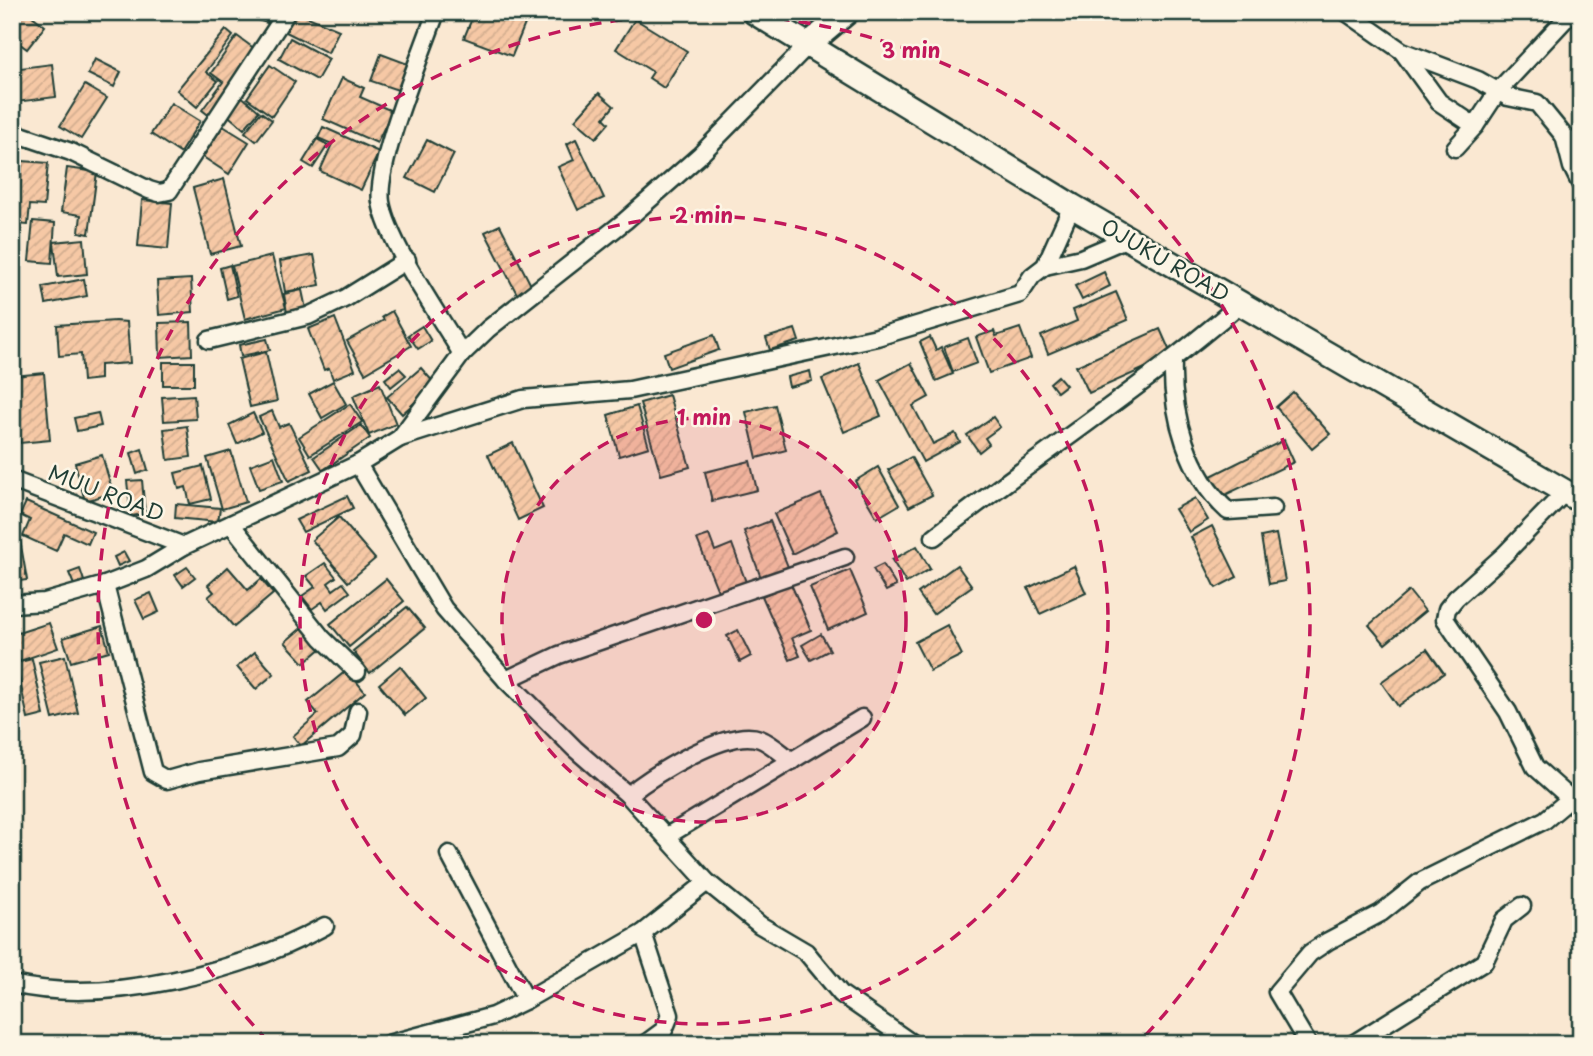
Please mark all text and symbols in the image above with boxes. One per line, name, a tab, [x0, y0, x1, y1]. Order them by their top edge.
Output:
text: 3 min	[881, 33, 941, 65]
text: 2 min	[675, 198, 733, 230]
street label: OJUKU ROAD	[1096, 209, 1236, 309]
text: 1 min	[677, 400, 731, 432]
street label: MUU ROAD	[44, 455, 169, 529]
centre of rings	[692, 608, 716, 632]

